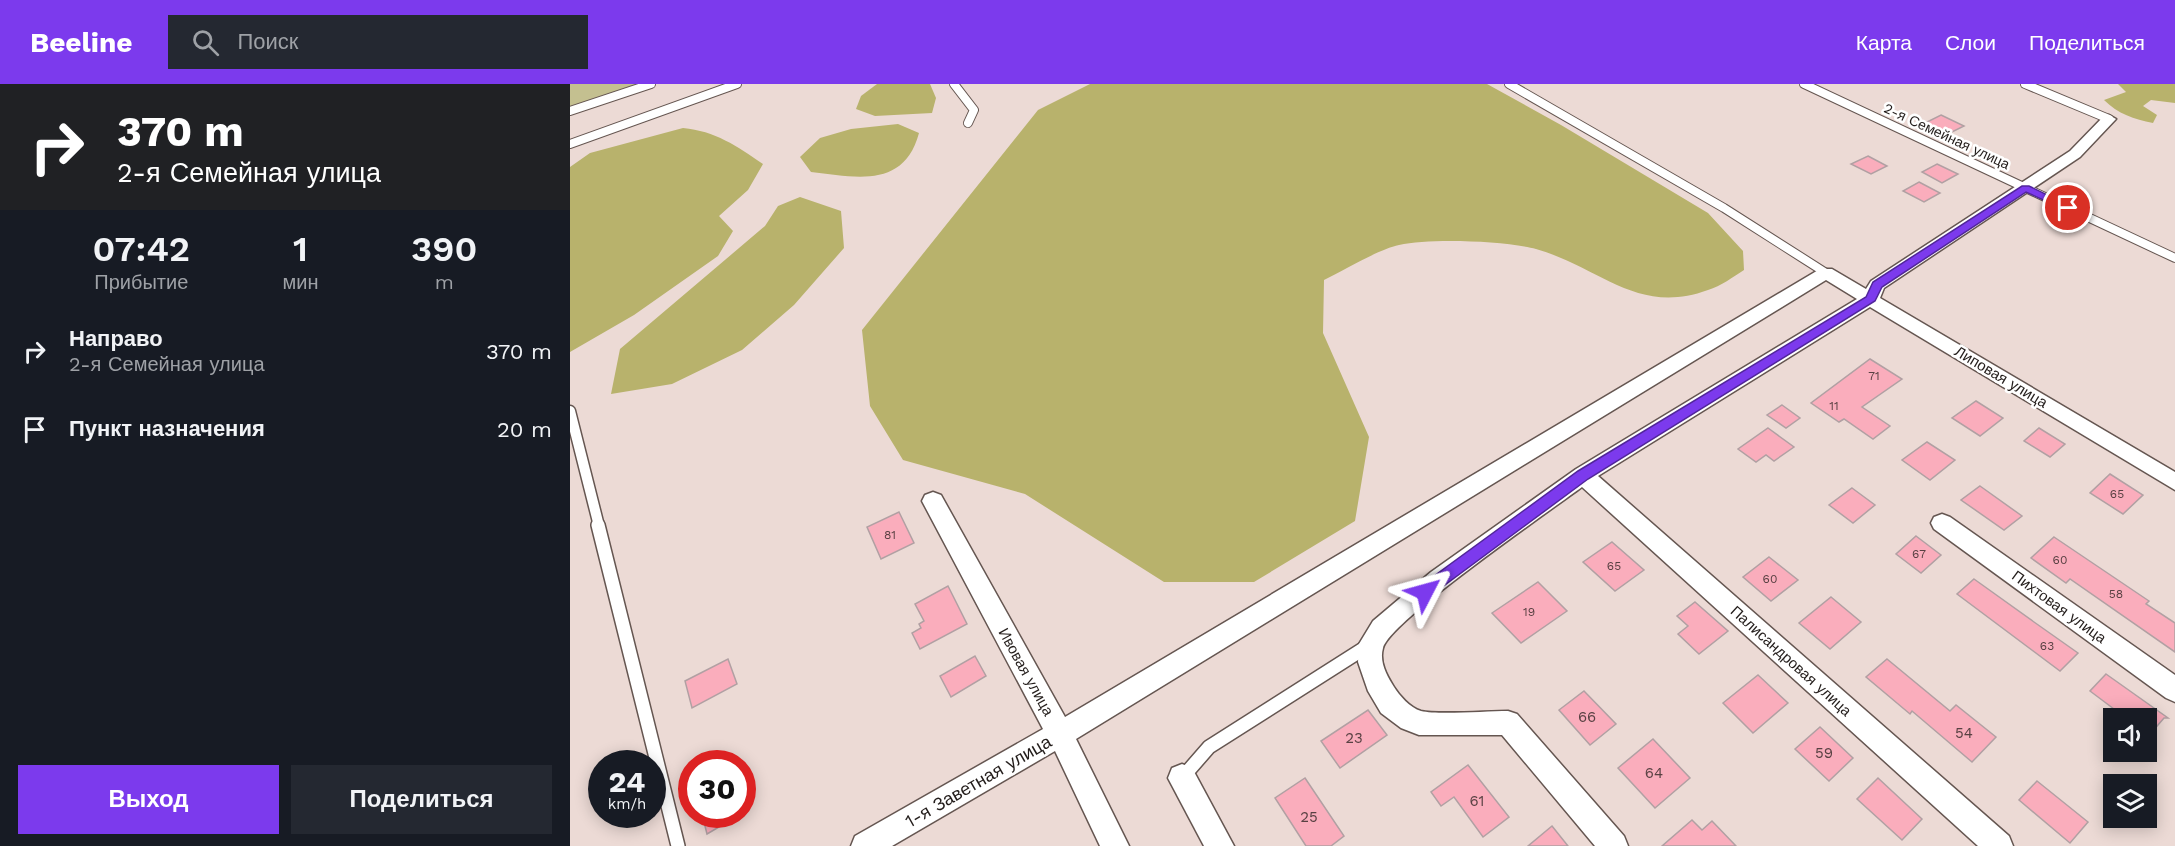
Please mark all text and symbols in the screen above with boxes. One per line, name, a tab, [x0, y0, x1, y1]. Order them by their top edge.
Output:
search box	[168, 15, 588, 69]
text: Beeline	[30, 26, 132, 59]
icon: search	[189, 26, 222, 59]
text: Поиск	[237, 29, 298, 54]
text: Карта	[1856, 30, 1912, 55]
text: Слои	[1945, 30, 1996, 55]
text: Поделиться	[2029, 30, 2145, 55]
street label: 2-я Семейная улица	[1882, 100, 2013, 172]
text: 370 m	[117, 107, 244, 156]
icon: right	[18, 108, 96, 186]
text: 2-я Семейная улица	[117, 157, 381, 189]
pin	[2042, 182, 2093, 233]
icon: arrive	[2051, 191, 2084, 224]
text: 07:42	[93, 228, 190, 270]
text: 1	[293, 228, 308, 270]
text: 390	[411, 228, 477, 270]
text: Прибытие	[94, 270, 188, 294]
text: мин	[283, 270, 319, 294]
text: m	[435, 270, 454, 294]
text: Направо	[69, 326, 163, 351]
icon: right	[18, 335, 51, 368]
text: 370 m	[486, 339, 552, 364]
street label: Липовая улица	[1951, 342, 2051, 412]
text: 2-я Семейная улица	[69, 352, 265, 376]
house number: 71	[1868, 369, 1880, 383]
house number: 11	[1829, 399, 1839, 413]
icon: arrive	[18, 413, 51, 446]
text: Пункт назначения	[69, 416, 265, 441]
text: 20 m	[497, 417, 552, 442]
house number: 65	[2110, 487, 2124, 501]
house number: 81	[884, 528, 896, 542]
house number: 67	[1912, 547, 1926, 561]
house number: 60	[2053, 553, 2067, 567]
house number: 65	[1607, 559, 1621, 573]
position arrow	[1393, 560, 1457, 624]
street label: Пихтовая улица	[2008, 567, 2110, 648]
house number: 60	[1763, 572, 1777, 586]
house number: 58	[2109, 587, 2123, 601]
street label: Палисандровая улица	[1727, 602, 1856, 720]
house number: 19	[1523, 605, 1535, 619]
street label: Ивовая улица	[994, 625, 1058, 720]
house number: 63	[2040, 639, 2054, 653]
house number: 66	[1578, 708, 1596, 726]
map controls	[2103, 708, 2157, 828]
button: sound	[2103, 708, 2157, 762]
house number: 54	[1955, 724, 1973, 742]
house number: 23	[1345, 729, 1363, 747]
street label: 1-я Заветная улица	[901, 730, 1056, 831]
house number: 59	[1815, 744, 1833, 762]
speed limit sign: 30	[678, 750, 756, 828]
text: 24	[609, 764, 645, 799]
house number: 64	[1645, 764, 1663, 782]
button: Выход	[18, 765, 279, 834]
button: Поделиться	[291, 765, 552, 834]
button: layers	[2103, 774, 2157, 828]
house number: 61	[1470, 792, 1484, 810]
text: km/h	[608, 795, 646, 813]
house number: 25	[1300, 808, 1318, 826]

